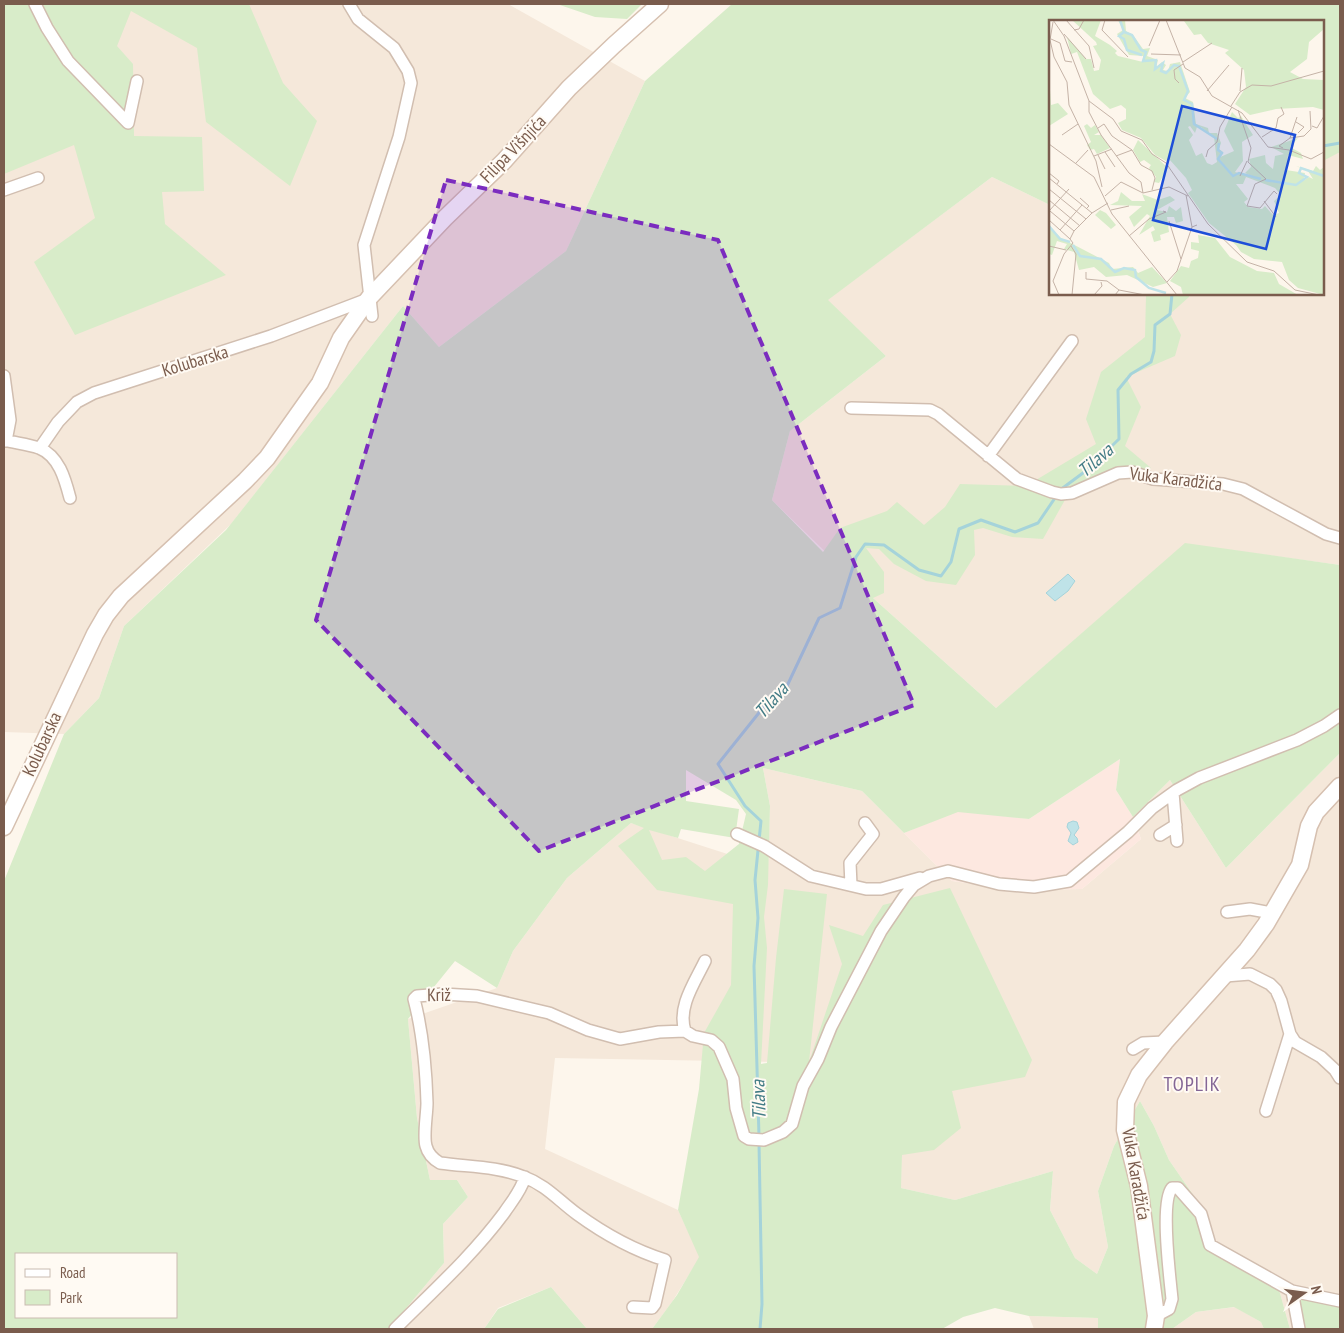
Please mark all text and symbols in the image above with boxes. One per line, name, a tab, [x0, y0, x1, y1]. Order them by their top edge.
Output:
inset map	[1049, 20, 1324, 295]
street label: Filipa Višnjića	[475, 110, 551, 187]
street label: Kolubarska	[159, 340, 231, 381]
water label: Tilava	[1072, 437, 1119, 482]
street label: Vuka Karadžića	[1127, 461, 1224, 496]
water label: Tilava	[749, 676, 794, 723]
street label: Kolubarska	[17, 708, 66, 780]
street label: Križ	[427, 983, 451, 1006]
district label: TOPLIK	[1163, 1071, 1221, 1097]
water label: Tilava	[745, 1078, 771, 1120]
street label: Vuka Karadžića	[1117, 1125, 1156, 1222]
legend	[15, 1253, 178, 1318]
text: Road	[60, 1263, 86, 1282]
north arrow	[1279, 1268, 1329, 1318]
text: N	[1307, 1284, 1326, 1296]
text: Park	[60, 1288, 82, 1307]

